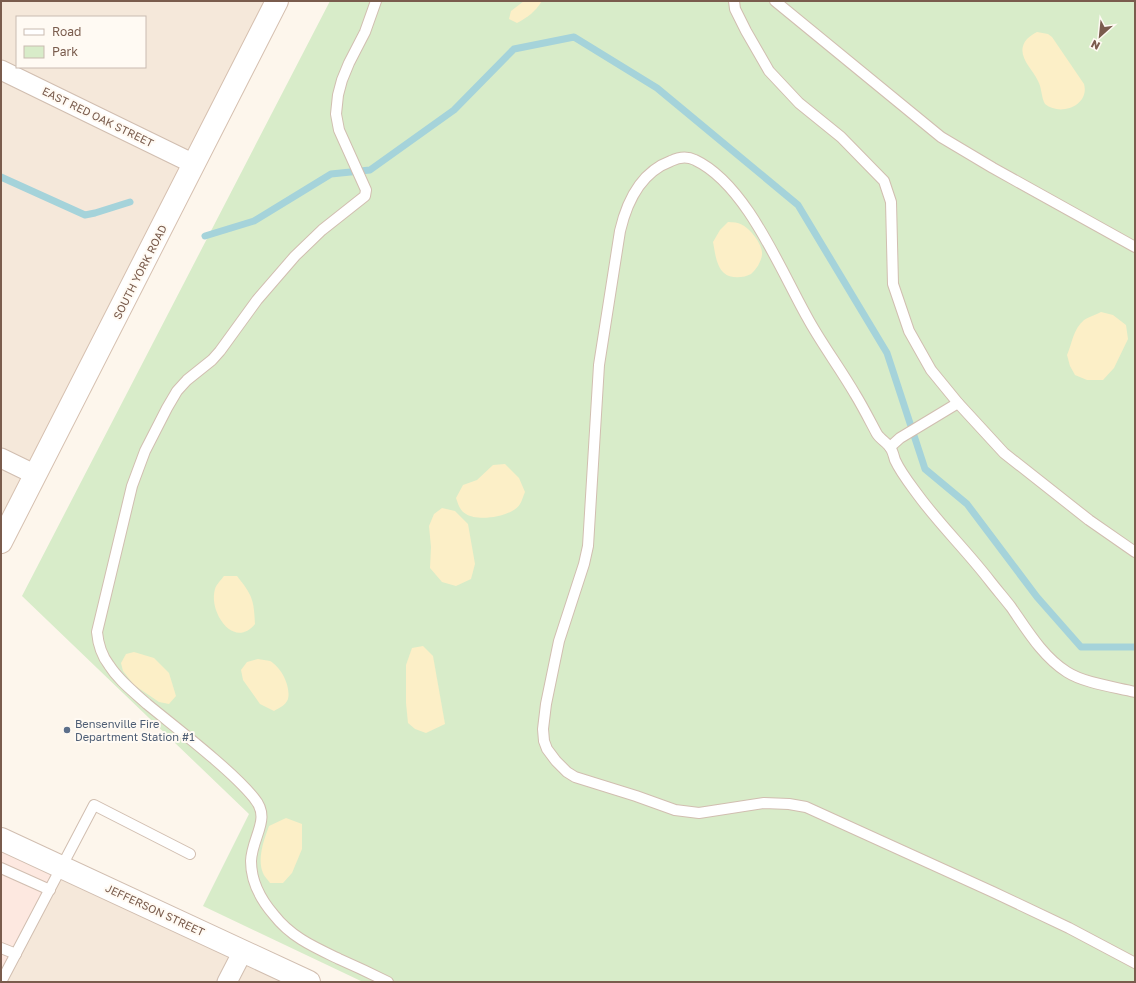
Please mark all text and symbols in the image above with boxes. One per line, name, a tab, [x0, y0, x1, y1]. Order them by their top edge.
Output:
legend	[16, 16, 146, 68]
north arrow	[1080, 16, 1120, 56]
text: Road	[52, 24, 81, 39]
text: N	[1089, 38, 1102, 53]
text: Park	[52, 44, 78, 59]
street label: EAST RED OAK STREET	[40, 84, 156, 149]
street label: SOUTH YORK ROAD	[110, 222, 169, 321]
place label: Bensenville Fire Department Station #1	[75, 717, 195, 743]
marker: Bensenville Fire Department Station #1	[62, 725, 72, 735]
street label: JEFFERSON STREET	[104, 881, 207, 938]

